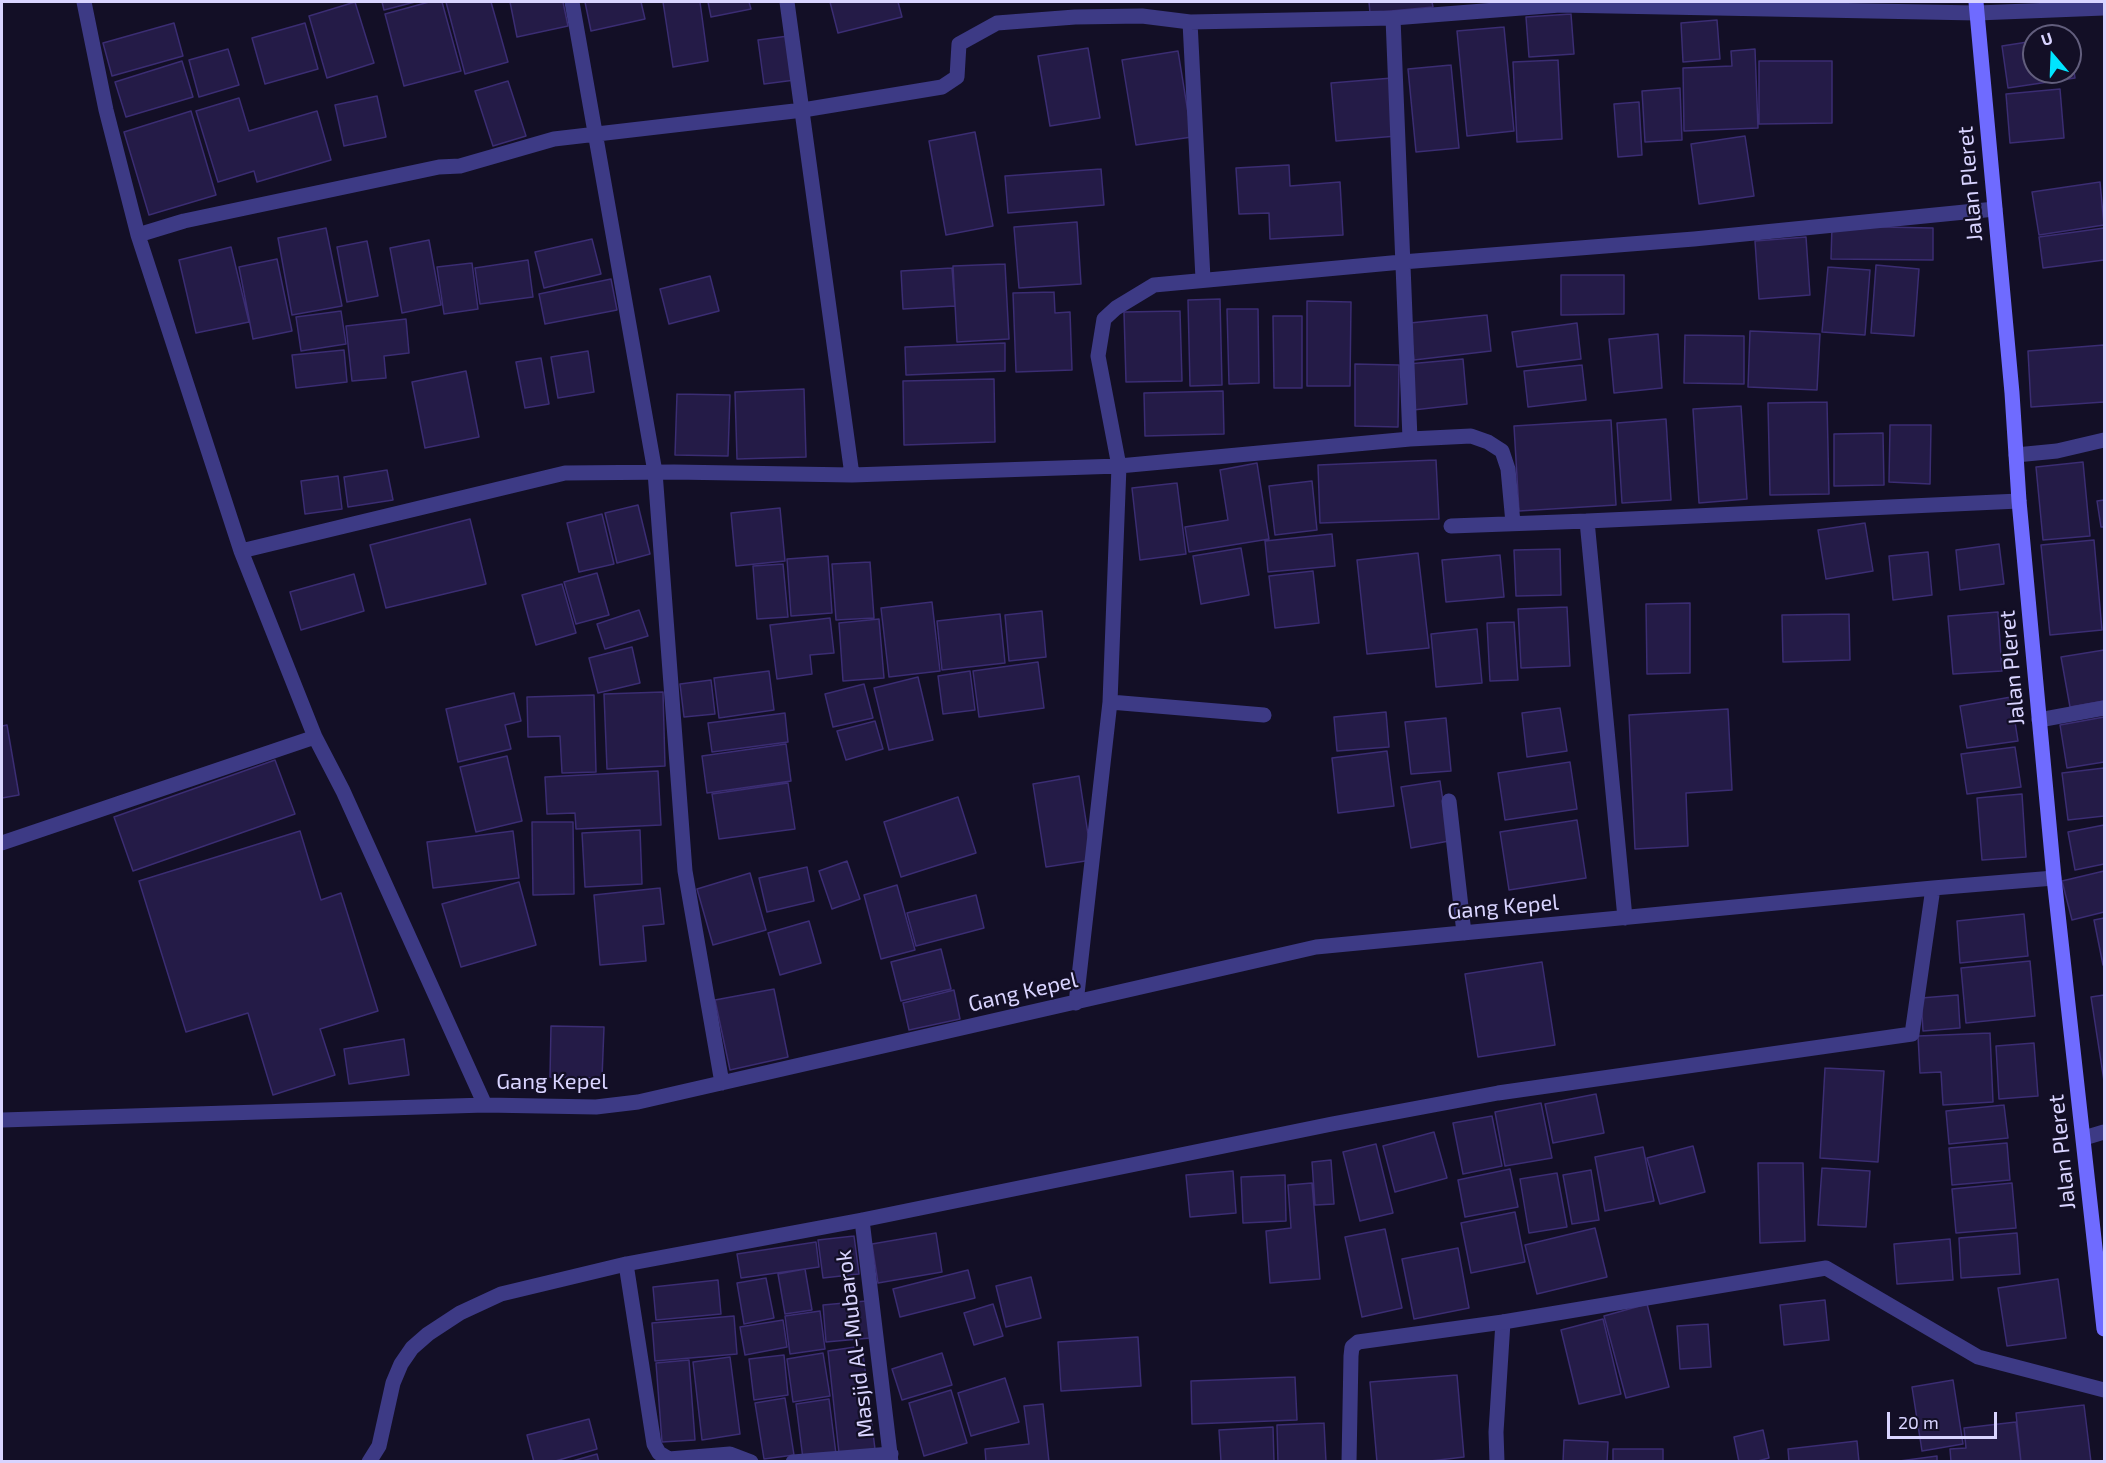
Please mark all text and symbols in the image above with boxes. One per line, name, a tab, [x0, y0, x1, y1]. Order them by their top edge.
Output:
north arrow	[2022, 24, 2082, 84]
text: U	[2038, 28, 2055, 49]
street label: Jalan Pleret	[1952, 125, 1988, 243]
street label: Jalan Pleret	[1994, 609, 2030, 727]
street label: Gang Kepel	[1446, 889, 1560, 925]
street label: Gang Kepel	[966, 967, 1080, 1017]
street label: Gang Kepel	[496, 1069, 608, 1095]
street label: Jalan Pleret	[2043, 1093, 2081, 1211]
street label: Masjid Al-Mubarok	[830, 1248, 880, 1440]
scale bar	[1890, 1400, 2000, 1438]
text: 20 m	[1898, 1411, 1939, 1433]

